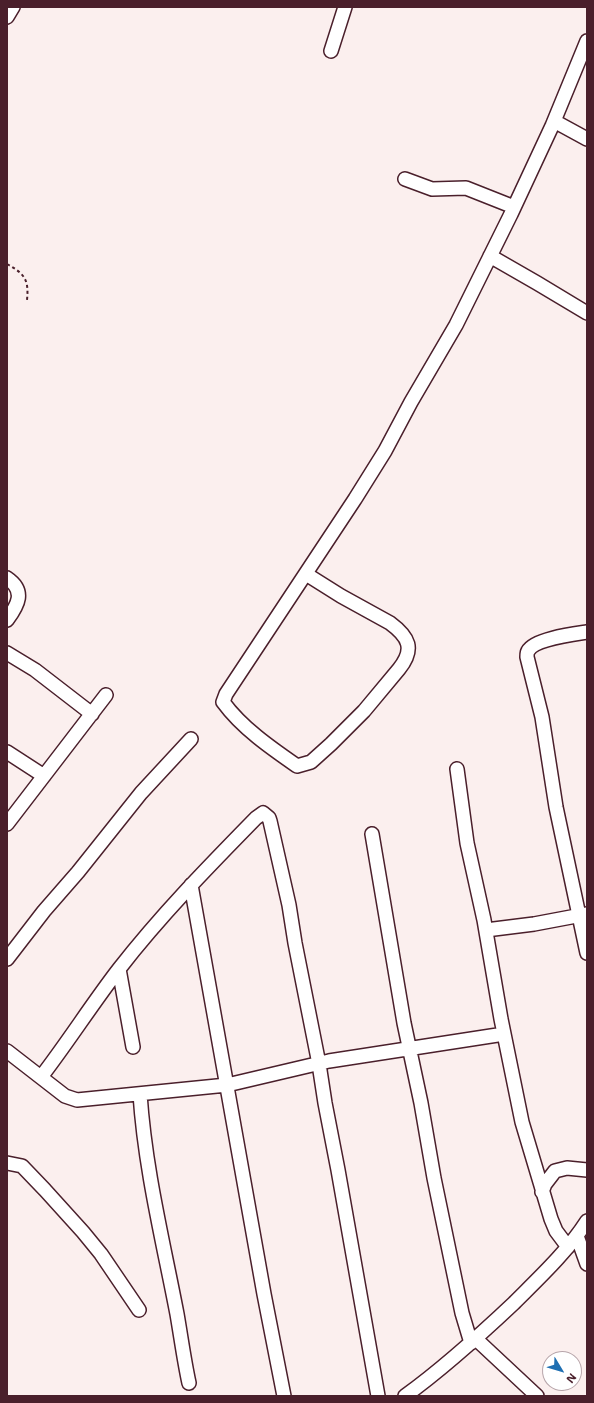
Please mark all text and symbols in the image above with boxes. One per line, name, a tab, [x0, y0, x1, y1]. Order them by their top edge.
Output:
north arrow	[542, 1351, 582, 1391]
text: N	[562, 1370, 580, 1386]

